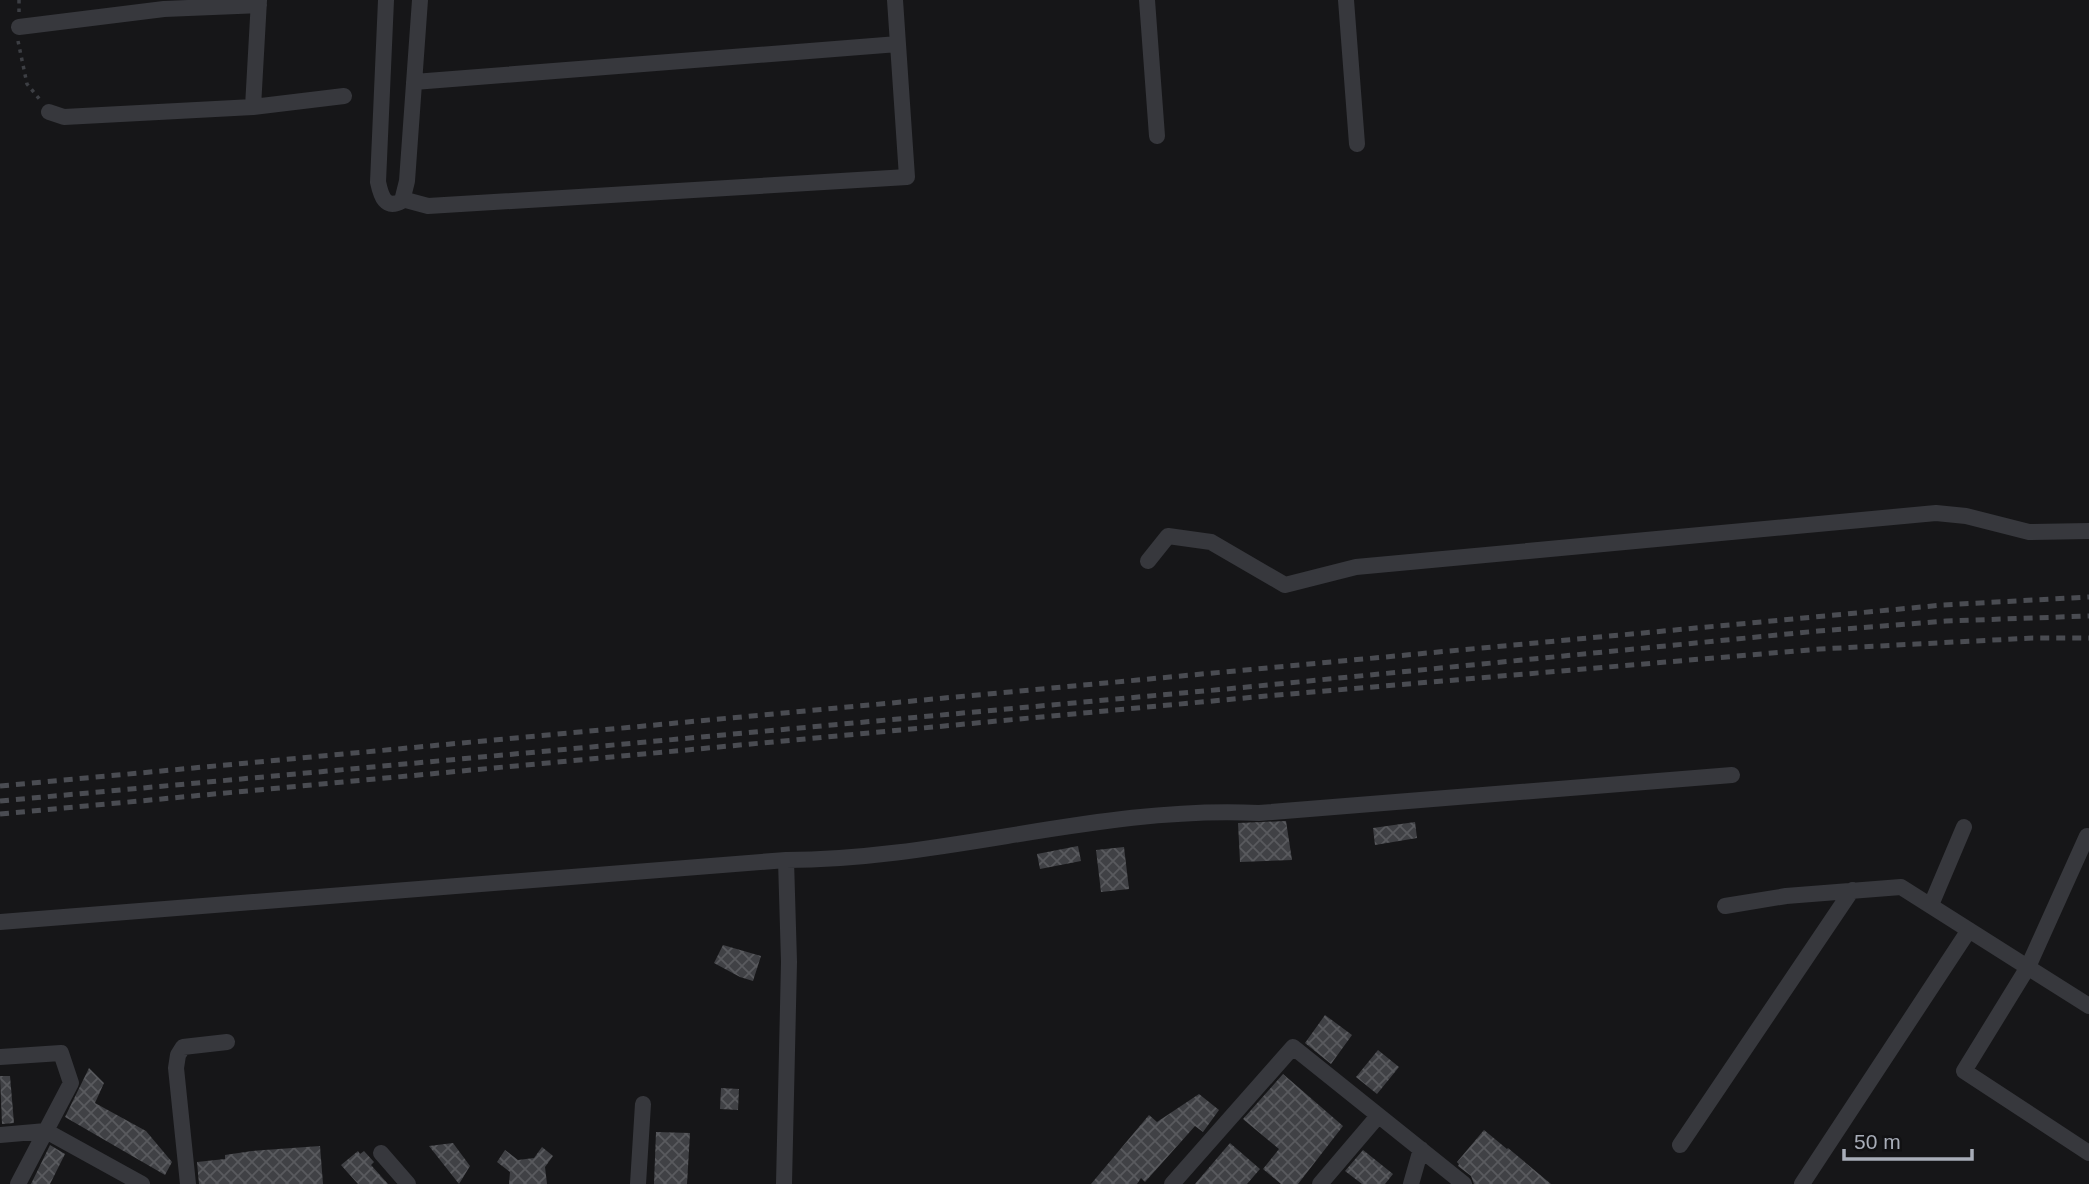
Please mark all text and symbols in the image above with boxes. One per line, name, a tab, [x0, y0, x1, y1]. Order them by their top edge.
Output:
scale bar	[1844, 1118, 1972, 1162]
text: 50 m	[1854, 1130, 1901, 1153]

